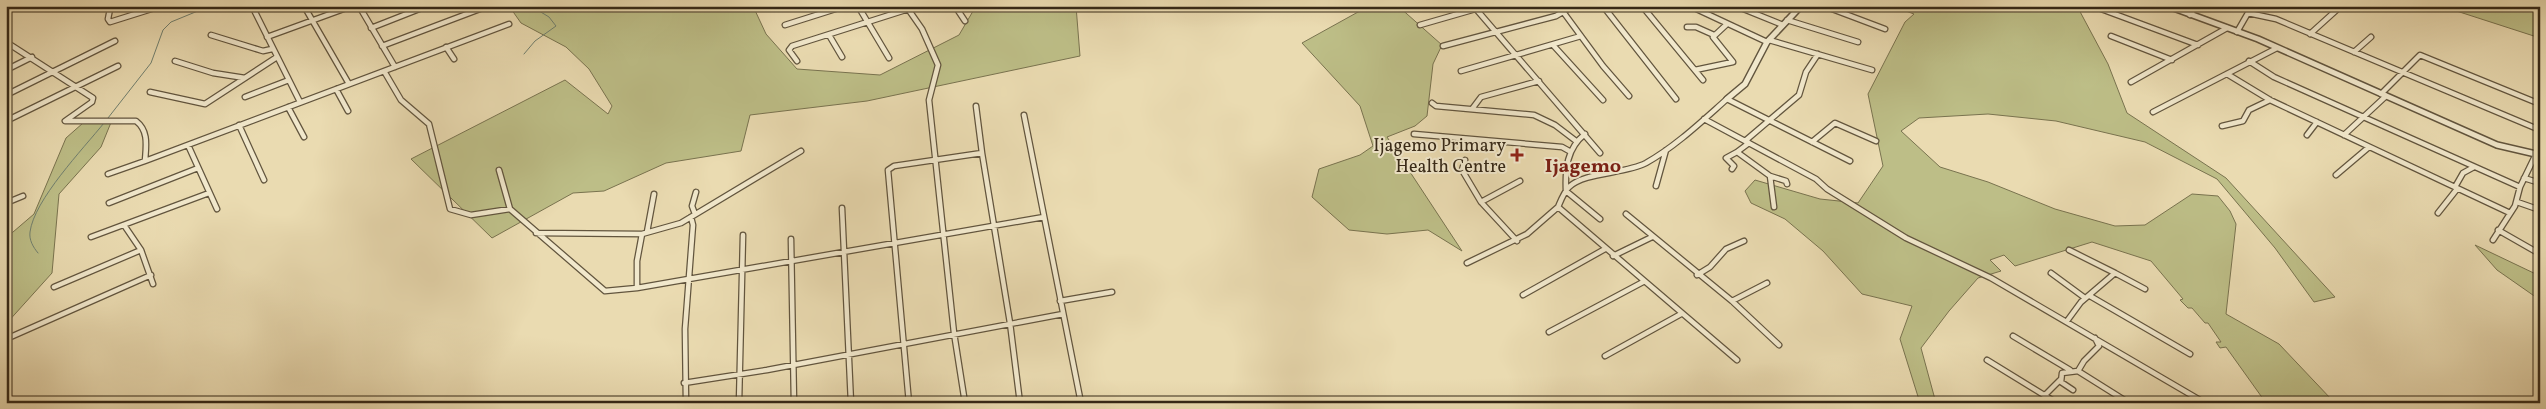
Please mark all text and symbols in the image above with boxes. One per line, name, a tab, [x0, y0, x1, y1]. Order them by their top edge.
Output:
place label: Ijagemo Primary Health Centre	[1373, 134, 1506, 180]
marker: Ijagemo Primary Health Centre	[1510, 148, 1524, 162]
district label: Ijagemo	[1545, 153, 1621, 181]

